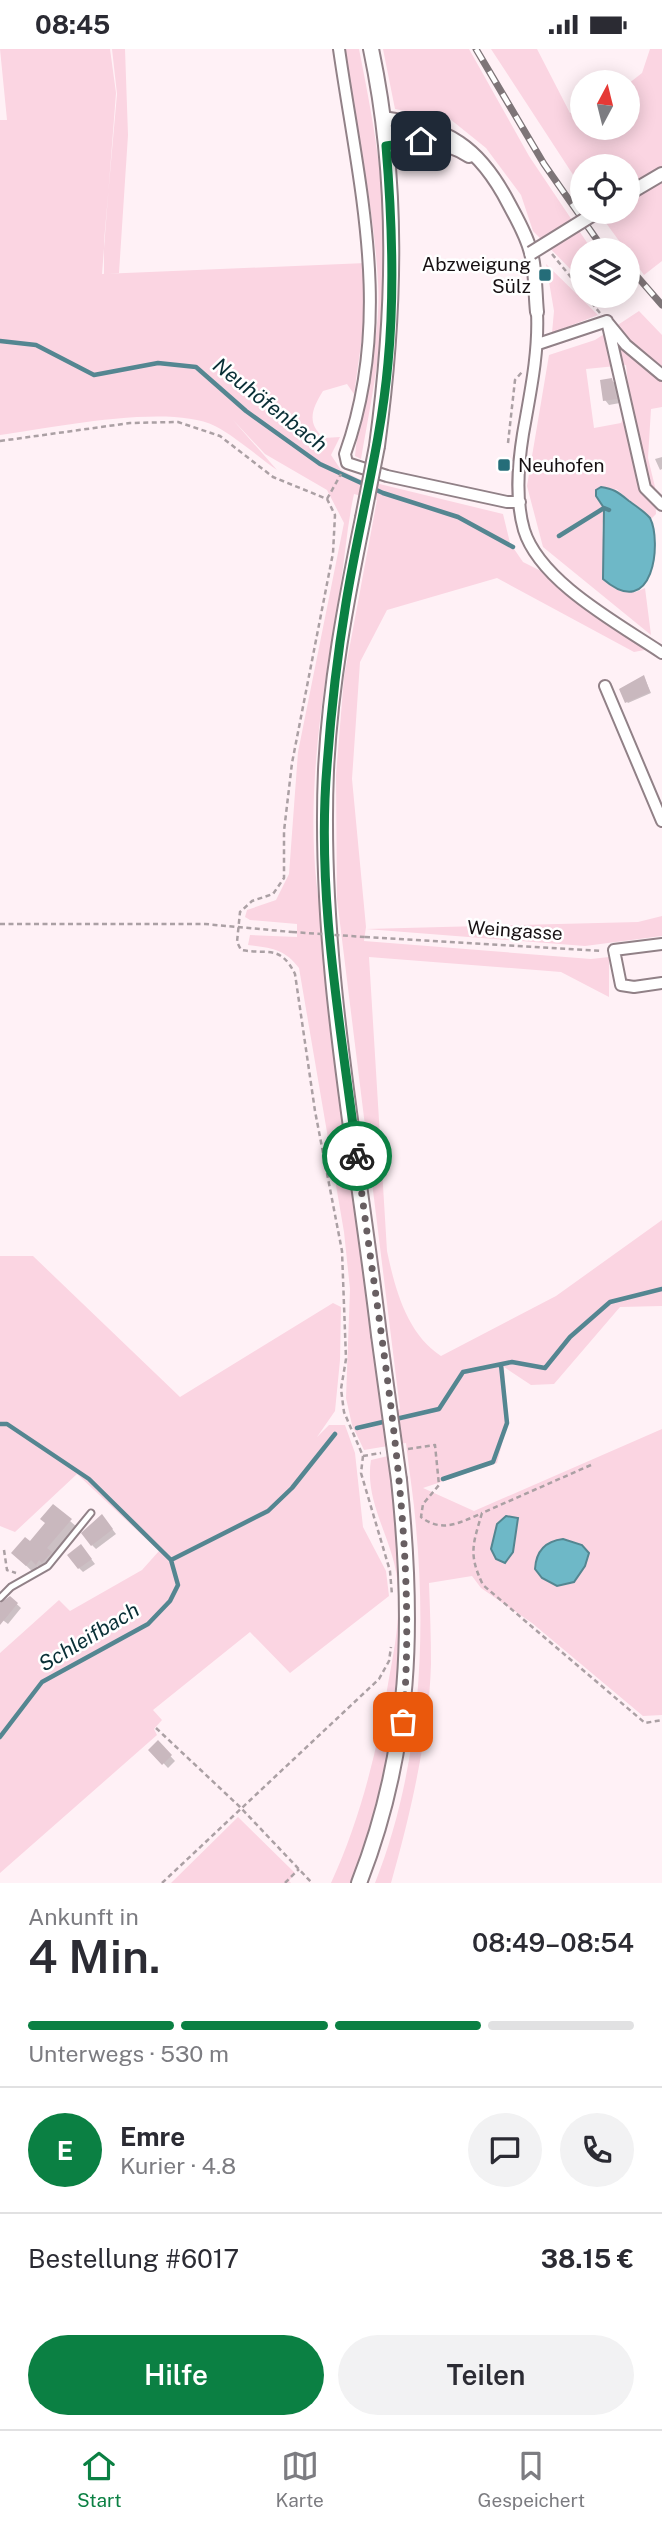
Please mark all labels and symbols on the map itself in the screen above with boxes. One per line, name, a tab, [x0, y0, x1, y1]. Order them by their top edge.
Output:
north arrow	[570, 70, 640, 140]
pin	[391, 111, 451, 171]
place label: Abzweigung Sülz	[422, 253, 531, 297]
marker: Abzweigung Sülz	[537, 267, 553, 283]
water label: Neuhöfenbach	[208, 352, 332, 457]
place label: Neuhofen	[518, 454, 605, 476]
marker: Neuhofen	[496, 457, 512, 473]
street label: Weingasse	[466, 916, 564, 944]
courier	[322, 1121, 392, 1191]
water label: Schleifbach	[34, 1597, 144, 1676]
pin	[373, 1692, 433, 1752]

